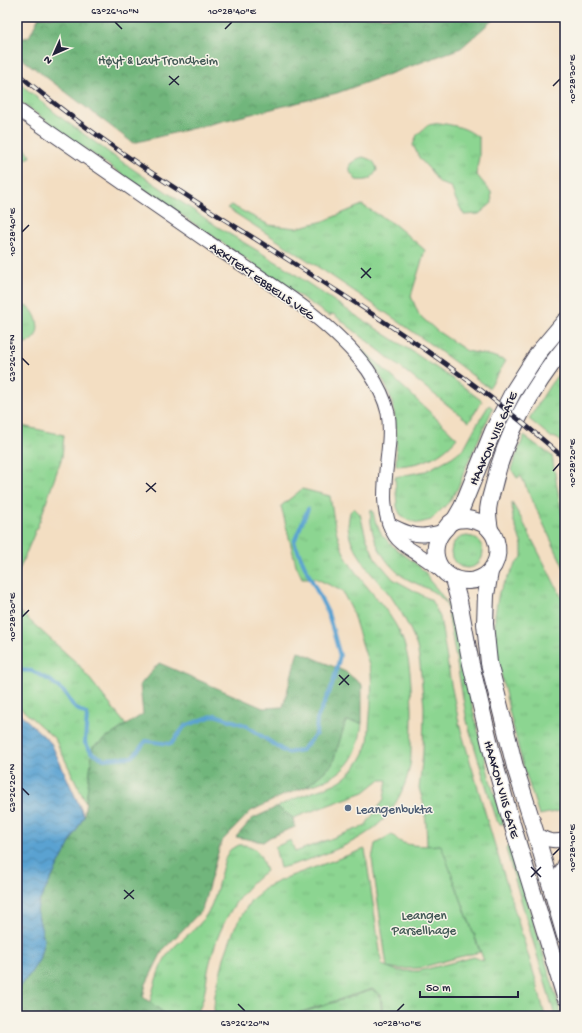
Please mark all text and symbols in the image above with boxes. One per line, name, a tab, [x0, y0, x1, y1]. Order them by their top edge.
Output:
text: 63°26'10"N	[91, 6, 139, 18]
text: 10°28'40"E	[207, 6, 257, 18]
north arrow	[34, 34, 74, 74]
text: N	[42, 53, 55, 66]
park label: Høyt & Lavt Trondheim	[98, 54, 218, 69]
text: 10°28'30"E	[567, 54, 579, 104]
text: 10°28'40"E	[7, 207, 19, 257]
street label: ARKITEKT EBBELLS VEG	[206, 240, 318, 324]
text: 63°26'15"N	[7, 334, 19, 382]
street label: HAAKON VIIS GATE	[467, 389, 522, 488]
text: 10°28'20"E	[567, 438, 579, 488]
text: 10°28'30"E	[7, 592, 19, 642]
street label: HAAKON VIIS GATE	[479, 739, 522, 841]
text: 63°26'20"N	[7, 763, 19, 812]
marker: Leangenbukta	[343, 803, 353, 813]
place label: Leangenbukta	[356, 803, 433, 818]
text: 10°28'10"E	[567, 824, 579, 873]
park label: Leangen Parsellhage	[391, 909, 457, 939]
scale bar	[420, 973, 518, 999]
text: 50 m	[426, 982, 451, 996]
text: 63°26'20"N	[221, 1018, 270, 1030]
text: 10°28'10"E	[372, 1018, 421, 1030]

